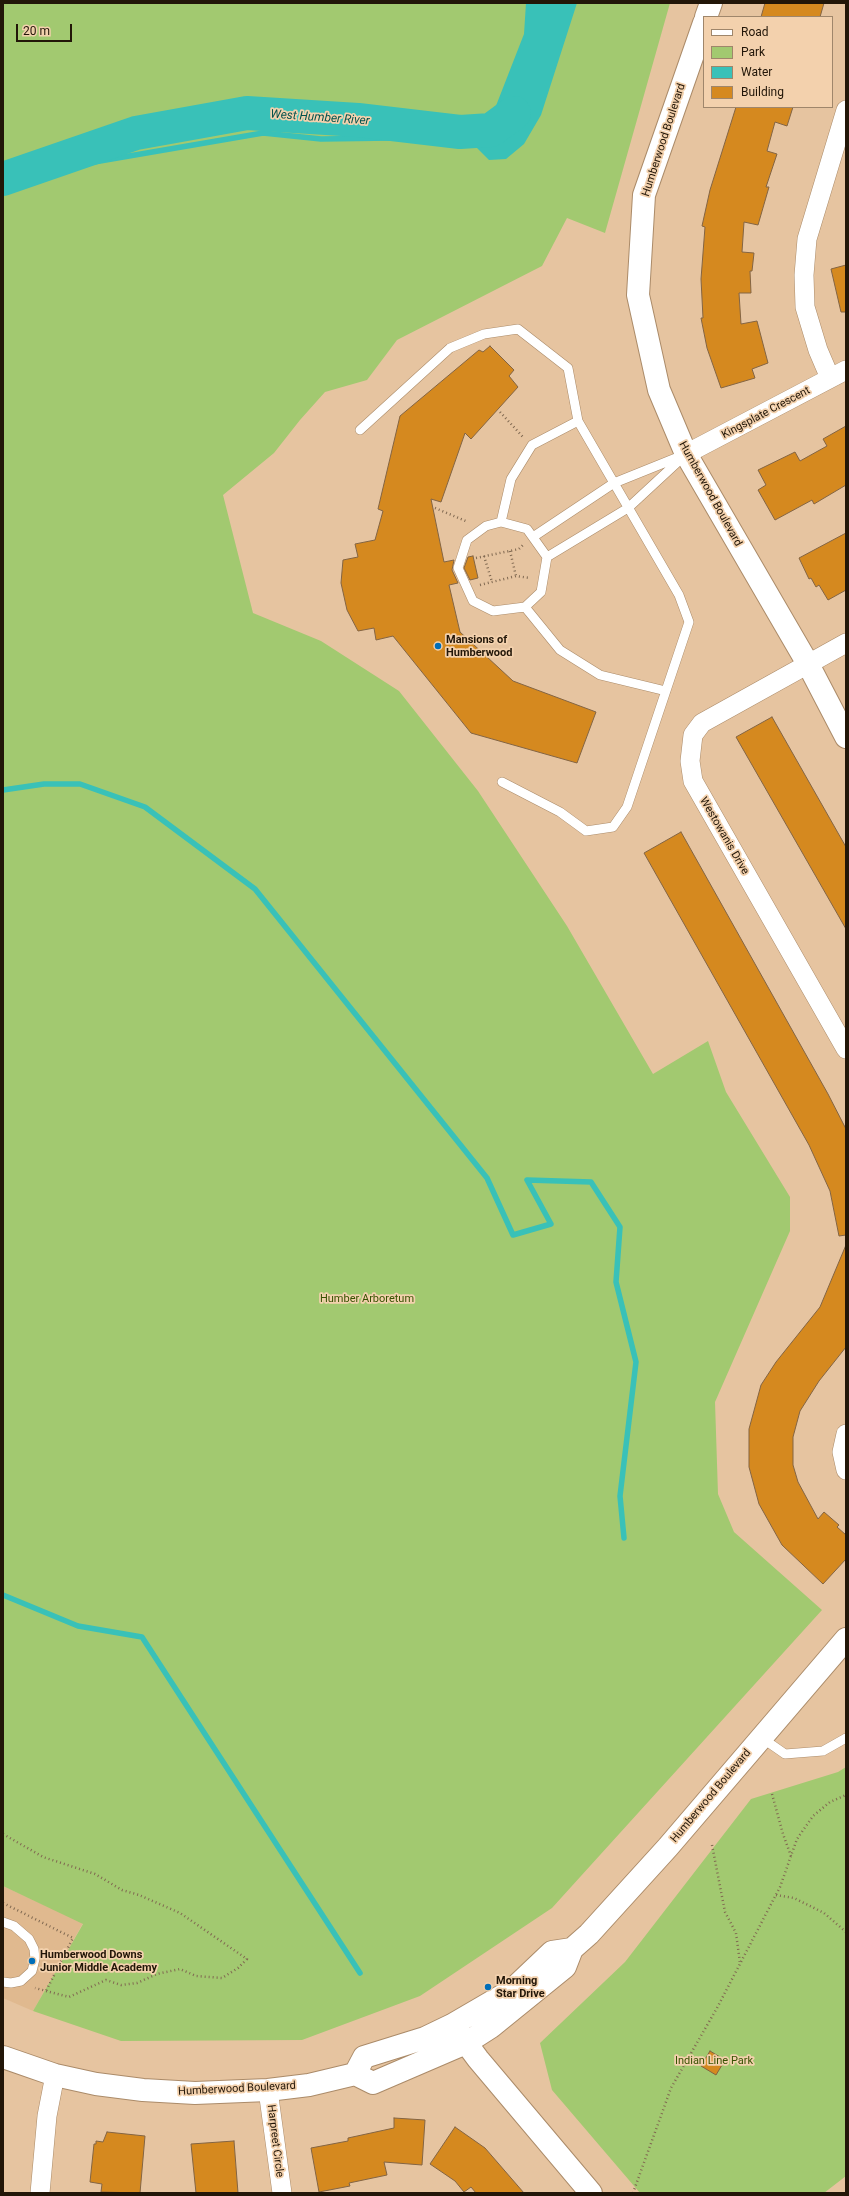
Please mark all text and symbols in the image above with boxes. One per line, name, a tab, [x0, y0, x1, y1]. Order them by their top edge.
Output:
scale bar	[18, 16, 74, 42]
legend	[703, 16, 833, 108]
text: 20 m	[23, 24, 50, 38]
text: Road	[741, 25, 769, 39]
text: Park	[741, 45, 765, 59]
text: Water	[741, 65, 772, 79]
street label: Humberwood Boulevard	[640, 82, 688, 198]
text: Building	[741, 85, 784, 99]
water label: West Humber River	[270, 107, 370, 129]
street label: Kingsplate Crescent	[720, 384, 812, 442]
street label: Humberwood Boulevard	[676, 439, 744, 549]
place label: Mansions of Humberwood	[446, 633, 512, 659]
marker: Mansions of Humberwood	[433, 641, 443, 651]
street label: Westowanis Drive	[697, 795, 751, 877]
park label: Humber Arboretum	[320, 1292, 414, 1306]
street label: Humberwood Boulevard	[668, 1747, 754, 1845]
place label: Humberwood Downs Junior Middle Academy	[40, 1948, 157, 1974]
marker: Humberwood Downs Junior Middle Academy	[27, 1956, 37, 1966]
place label: Morning Star Drive	[496, 1974, 545, 2000]
marker: Morning Star Drive	[483, 1982, 493, 1992]
park label: Indian Line Park	[675, 2054, 753, 2068]
street label: Humberwood Boulevard	[178, 2079, 296, 2099]
street label: Harpreet Circle	[264, 2104, 286, 2178]

